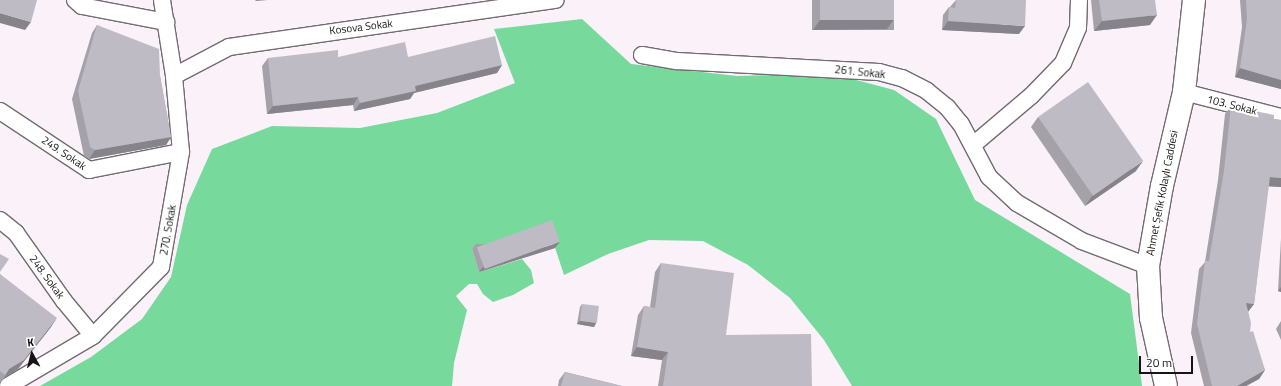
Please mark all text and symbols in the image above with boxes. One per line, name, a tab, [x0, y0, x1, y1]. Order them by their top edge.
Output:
street label: Kosova Sokak	[329, 17, 393, 37]
street label: 261. Sokak	[834, 63, 886, 81]
street label: 103. Sokak	[1206, 92, 1258, 118]
street label: Ahmet Şefik Kolaylı Caddesi	[1143, 129, 1181, 257]
street label: 249. Sokak	[39, 133, 89, 173]
street label: 270. Sokak	[157, 204, 179, 256]
street label: 248. Sokak	[27, 252, 67, 302]
north arrow	[12, 334, 52, 374]
text: K	[26, 334, 35, 350]
scale bar	[1141, 348, 1195, 374]
text: 20 m	[1146, 353, 1172, 372]

